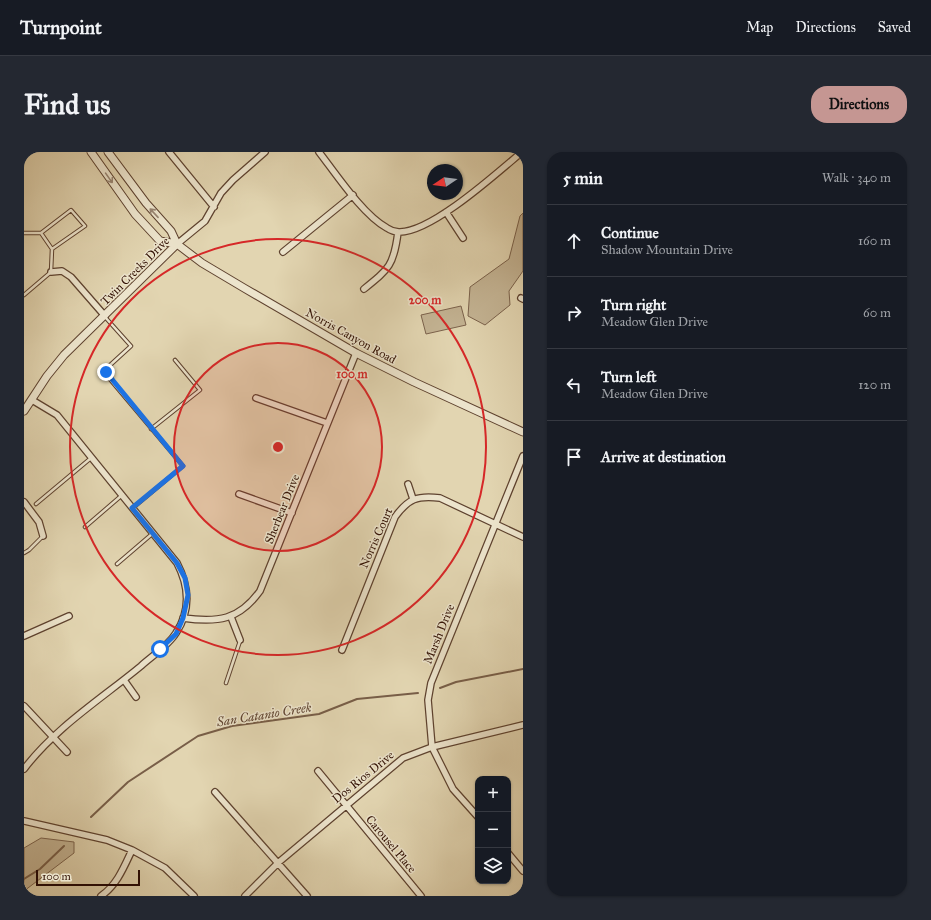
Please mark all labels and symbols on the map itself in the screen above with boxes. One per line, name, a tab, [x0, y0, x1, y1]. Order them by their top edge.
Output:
north arrow	[427, 164, 463, 200]
one-way arrow	[105, 172, 113, 183]
one-way arrow	[150, 208, 159, 218]
street label: Twin Creeks Drive	[98, 234, 172, 308]
text: 200 m	[409, 293, 442, 307]
street label: Norris Canyon Road	[303, 305, 399, 367]
route end	[97, 363, 115, 381]
text: 100 m	[336, 367, 369, 381]
centre of rings	[271, 440, 285, 454]
street label: Sherbear Drive	[262, 472, 302, 546]
street label: Norris Court	[356, 505, 396, 570]
street label: Marsh Drive	[421, 602, 457, 666]
route start	[151, 640, 169, 658]
water label: San Catanio Creek	[215, 700, 313, 731]
street label: Dos Rios Drive	[329, 748, 397, 806]
street label: Carousel Place	[363, 812, 419, 876]
scale bar	[36, 868, 140, 887]

